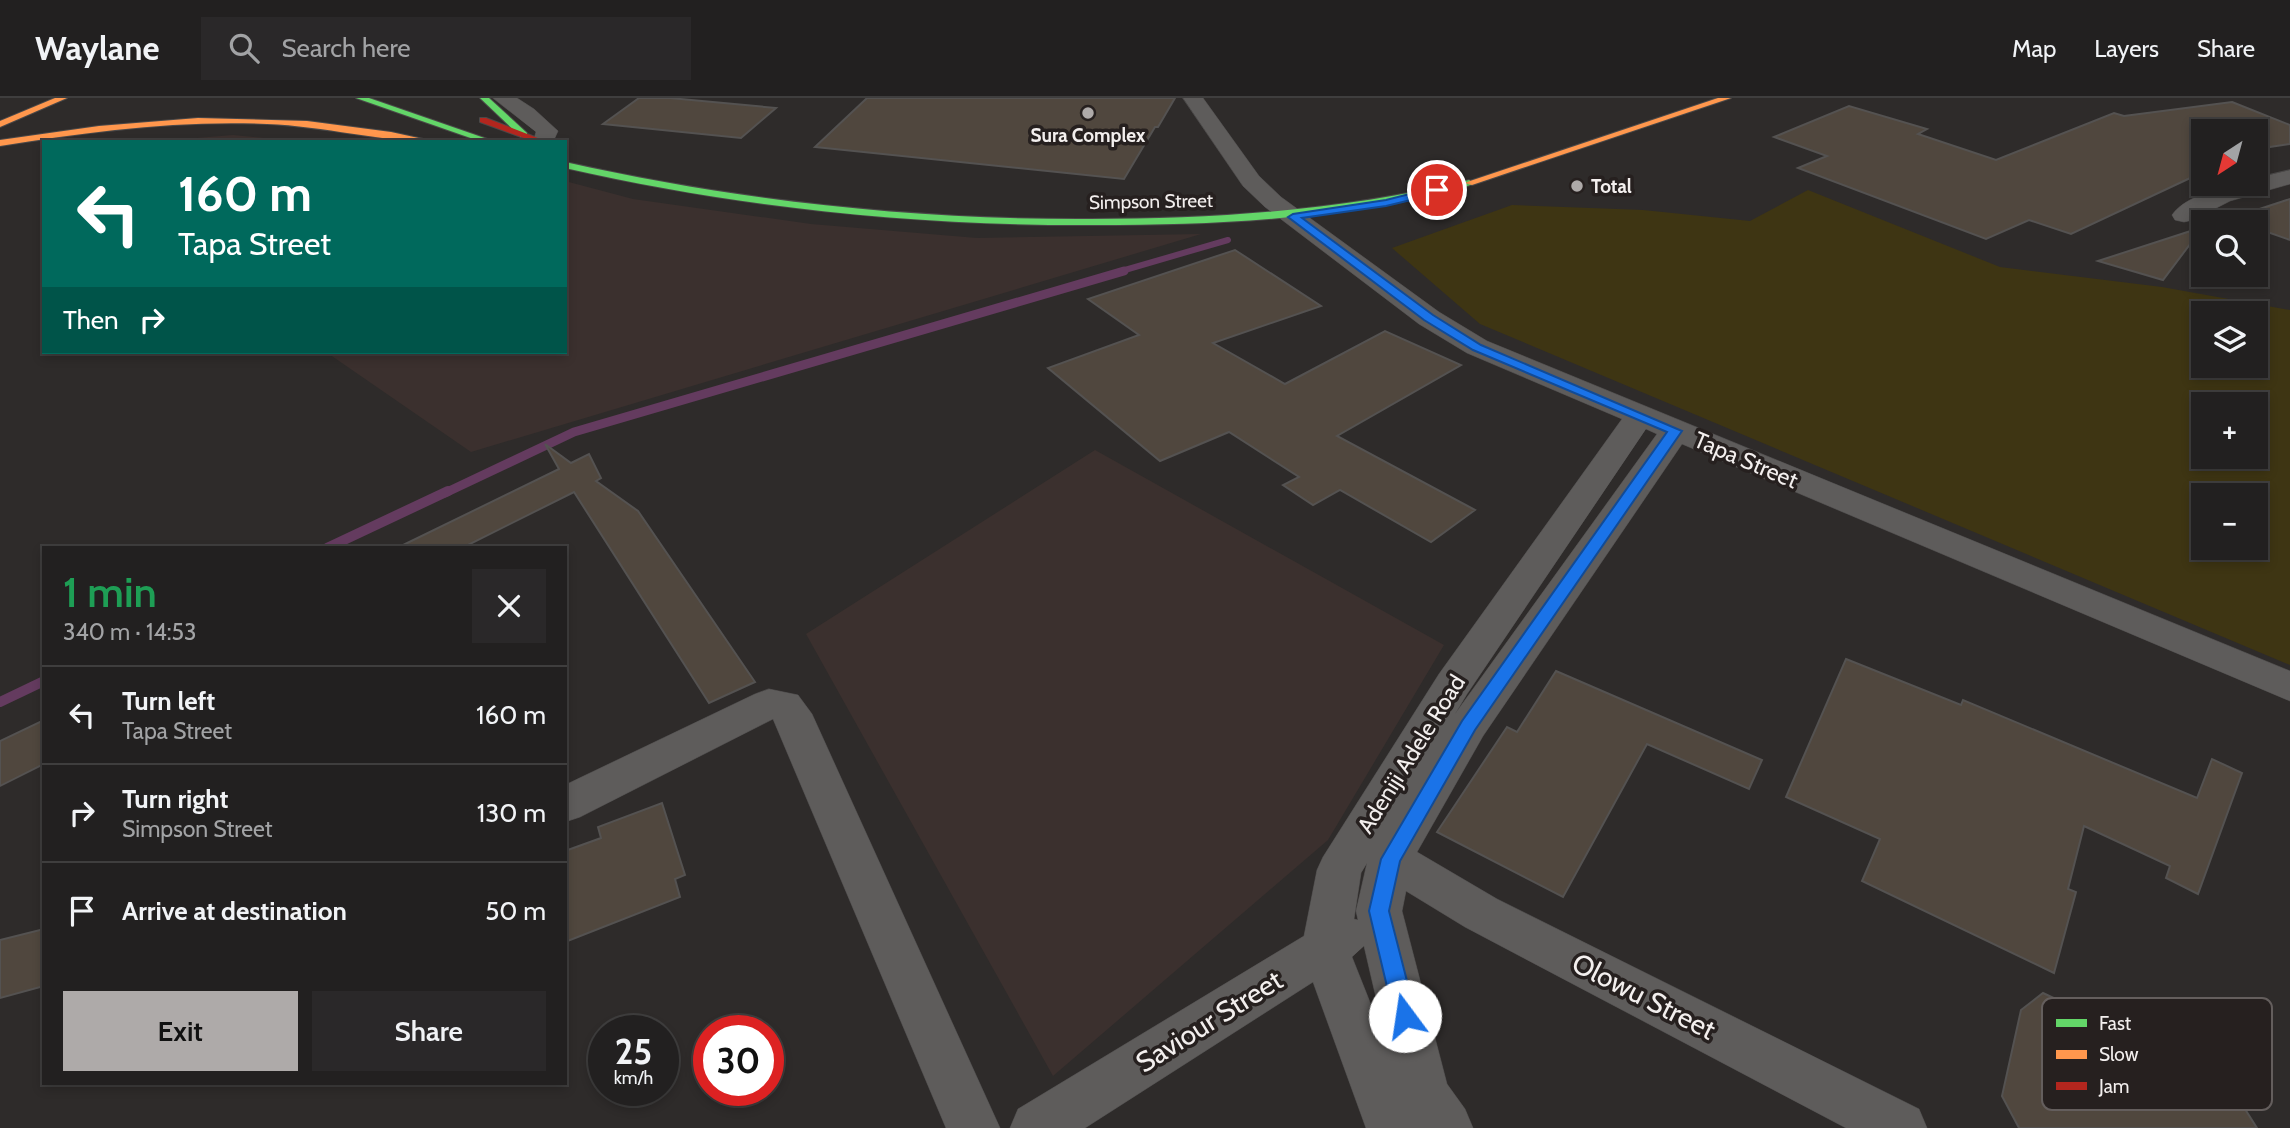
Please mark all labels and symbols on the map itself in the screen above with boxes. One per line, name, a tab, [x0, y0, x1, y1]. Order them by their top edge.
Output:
marker: Sura Complex	[1080, 105, 1096, 121]
north arrow	[2191, 119, 2268, 196]
place label: Sura Complex	[1031, 124, 1146, 147]
pin	[1407, 160, 1467, 220]
place label: Total	[1591, 175, 1632, 198]
marker: Total	[1569, 178, 1585, 194]
street label: Simpson Street	[1089, 189, 1214, 214]
street label: Tapa Street	[1690, 426, 1802, 494]
street label: Adeniji Adele Road	[1351, 670, 1471, 838]
street label: Olowu Street	[1567, 945, 1721, 1047]
street label: Saviour Street	[1130, 963, 1288, 1079]
position arrow	[1368, 979, 1442, 1053]
legend	[2042, 998, 2272, 1110]
text: Fast	[2099, 1012, 2132, 1035]
speed limit sign: 30	[693, 1015, 784, 1106]
text: Slow	[2099, 1043, 2139, 1066]
text: Jam	[2098, 1075, 2129, 1098]

